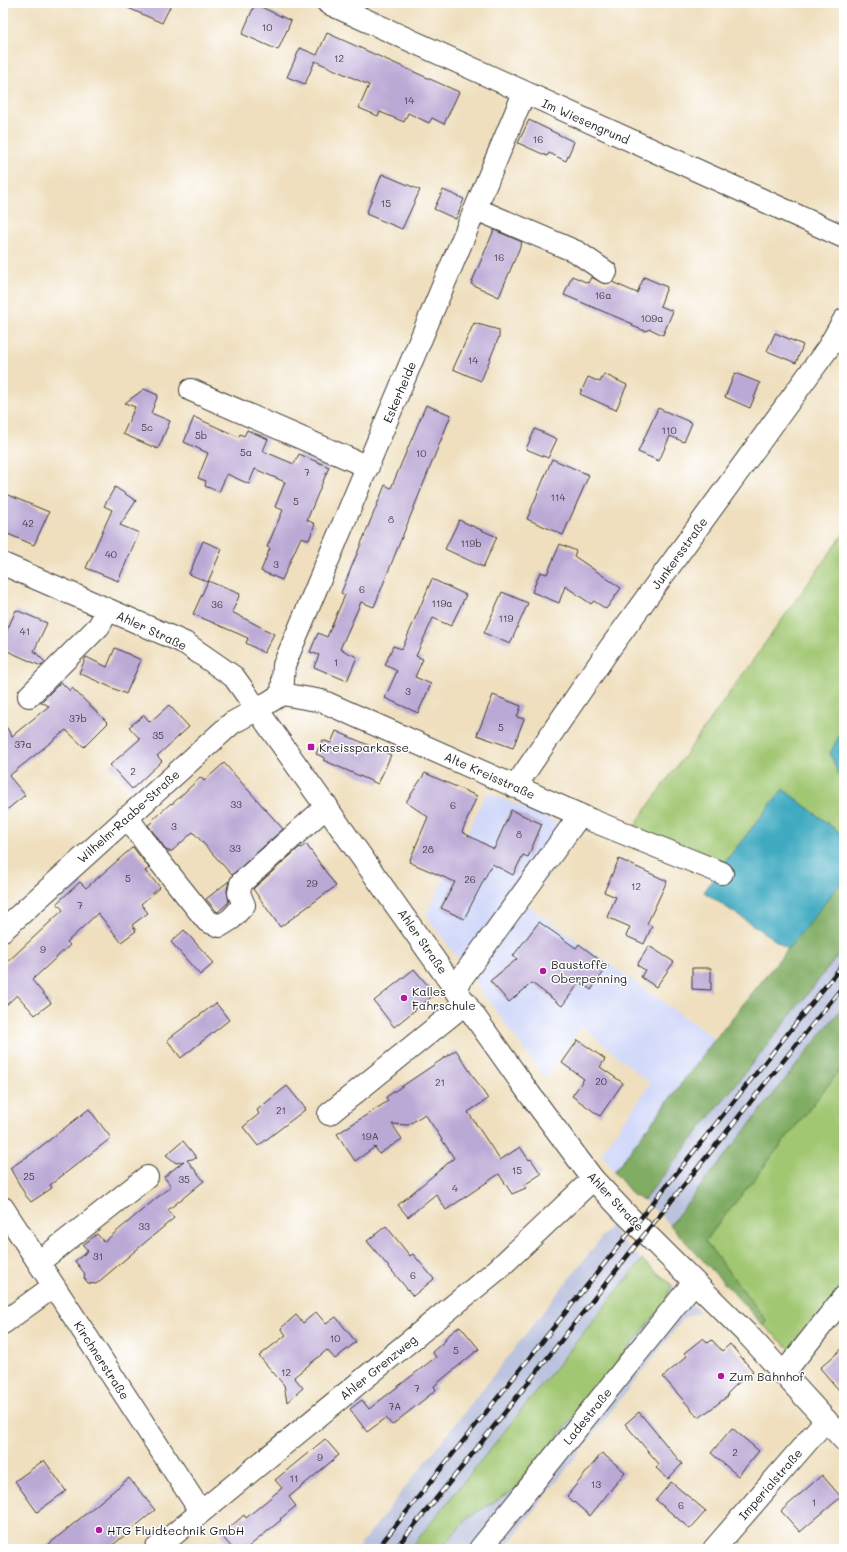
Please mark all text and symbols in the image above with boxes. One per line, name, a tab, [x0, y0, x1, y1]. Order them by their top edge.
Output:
house number: 10	[262, 20, 272, 34]
house number: 12	[334, 51, 344, 65]
house number: 14	[404, 93, 414, 107]
street label: Im Wiesengrund	[540, 95, 633, 148]
house number: 16	[533, 132, 543, 146]
house number: 15	[381, 196, 391, 210]
house number: 16	[494, 250, 504, 264]
house number: 16a	[595, 288, 611, 302]
house number: 109a	[641, 311, 663, 325]
house number: 14	[468, 353, 478, 367]
street label: Eskerheide	[379, 359, 419, 425]
house number: 5c	[141, 420, 153, 434]
house number: 110	[661, 423, 677, 437]
house number: 5b	[195, 428, 207, 442]
house number: 5a	[240, 445, 252, 459]
house number: 10	[416, 446, 426, 460]
house number: 7	[304, 465, 310, 479]
house number: 114	[551, 490, 566, 504]
house number: 5	[293, 494, 299, 508]
house number: 8	[388, 512, 394, 526]
street label: Junkersstraße	[648, 514, 710, 592]
house number: 42	[22, 516, 34, 530]
house number: 119b	[460, 536, 482, 550]
house number: 40	[105, 547, 117, 561]
house number: 3	[273, 557, 279, 571]
house number: 6	[359, 582, 365, 596]
house number: 119a	[431, 596, 453, 610]
house number: 36	[211, 597, 223, 611]
street label: Ahler Straße	[114, 607, 190, 653]
house number: 119	[499, 611, 514, 625]
house number: 41	[20, 624, 30, 638]
house number: 1	[334, 655, 338, 669]
house number: 3	[405, 684, 411, 698]
house number: 37b	[69, 711, 87, 725]
house number: 5	[498, 720, 504, 734]
house number: 35	[152, 728, 164, 742]
house number: 37a	[14, 737, 32, 751]
place label: Kreissparkasse	[319, 739, 409, 755]
marker: Kreissparkasse	[306, 742, 316, 752]
street label: Alte Kreisstraße	[442, 748, 538, 802]
house number: 2	[130, 764, 136, 778]
street label: Wilhelm-Raabe-Straße	[73, 766, 183, 866]
house number: 33	[230, 797, 242, 811]
house number: 6	[450, 798, 456, 812]
house number: 3	[171, 819, 177, 833]
house number: 8	[516, 827, 522, 841]
house number: 33	[229, 841, 241, 855]
house number: 28	[422, 842, 434, 856]
house number: 5	[125, 871, 131, 885]
house number: 26	[464, 872, 476, 886]
house number: 29	[306, 876, 318, 890]
house number: 12	[631, 879, 641, 893]
house number: 7	[77, 898, 83, 912]
street label: Ahler Straße	[395, 905, 451, 977]
house number: 9	[40, 942, 46, 956]
place label: Baustoffe Oberpenning	[551, 956, 627, 986]
marker: Baustoffe Oberpenning	[538, 966, 548, 976]
place label: Kalles Fahrschule	[412, 983, 476, 1013]
marker: Kalles Fahrschule	[399, 993, 409, 1003]
house number: 20	[595, 1074, 607, 1088]
house number: 21	[435, 1075, 445, 1089]
house number: 21	[276, 1103, 286, 1117]
house number: 19A	[361, 1129, 379, 1143]
house number: 15	[512, 1163, 522, 1177]
street label: Ahler Straße	[584, 1168, 648, 1234]
house number: 25	[23, 1169, 35, 1183]
house number: 35	[178, 1172, 190, 1186]
house number: 4	[452, 1181, 458, 1195]
house number: 33	[138, 1219, 150, 1233]
house number: 31	[93, 1249, 103, 1263]
house number: 6	[410, 1268, 416, 1282]
street label: Kirchnerstraße	[71, 1318, 133, 1402]
house number: 10	[330, 1331, 340, 1345]
street label: Ahler Grenzweg	[336, 1331, 420, 1403]
house number: 5	[453, 1343, 459, 1357]
house number: 12	[281, 1365, 291, 1379]
place label: Zum Bahnhof	[729, 1368, 804, 1384]
marker: Zum Bahnhof	[716, 1371, 726, 1381]
house number: 7	[414, 1381, 420, 1395]
street label: Ladestraße	[559, 1384, 615, 1448]
house number: 7A	[389, 1399, 401, 1413]
house number: 2	[732, 1445, 738, 1459]
street label: Imperialstraße	[735, 1445, 805, 1523]
house number: 9	[317, 1450, 323, 1464]
house number: 11	[290, 1471, 298, 1485]
house number: 13	[591, 1477, 601, 1491]
house number: 1	[812, 1495, 816, 1509]
house number: 6	[678, 1498, 684, 1512]
place label: HTG Fluidtechnik GmbH	[107, 1522, 244, 1538]
marker: HTG Fluidtechnik GmbH	[94, 1525, 104, 1535]

